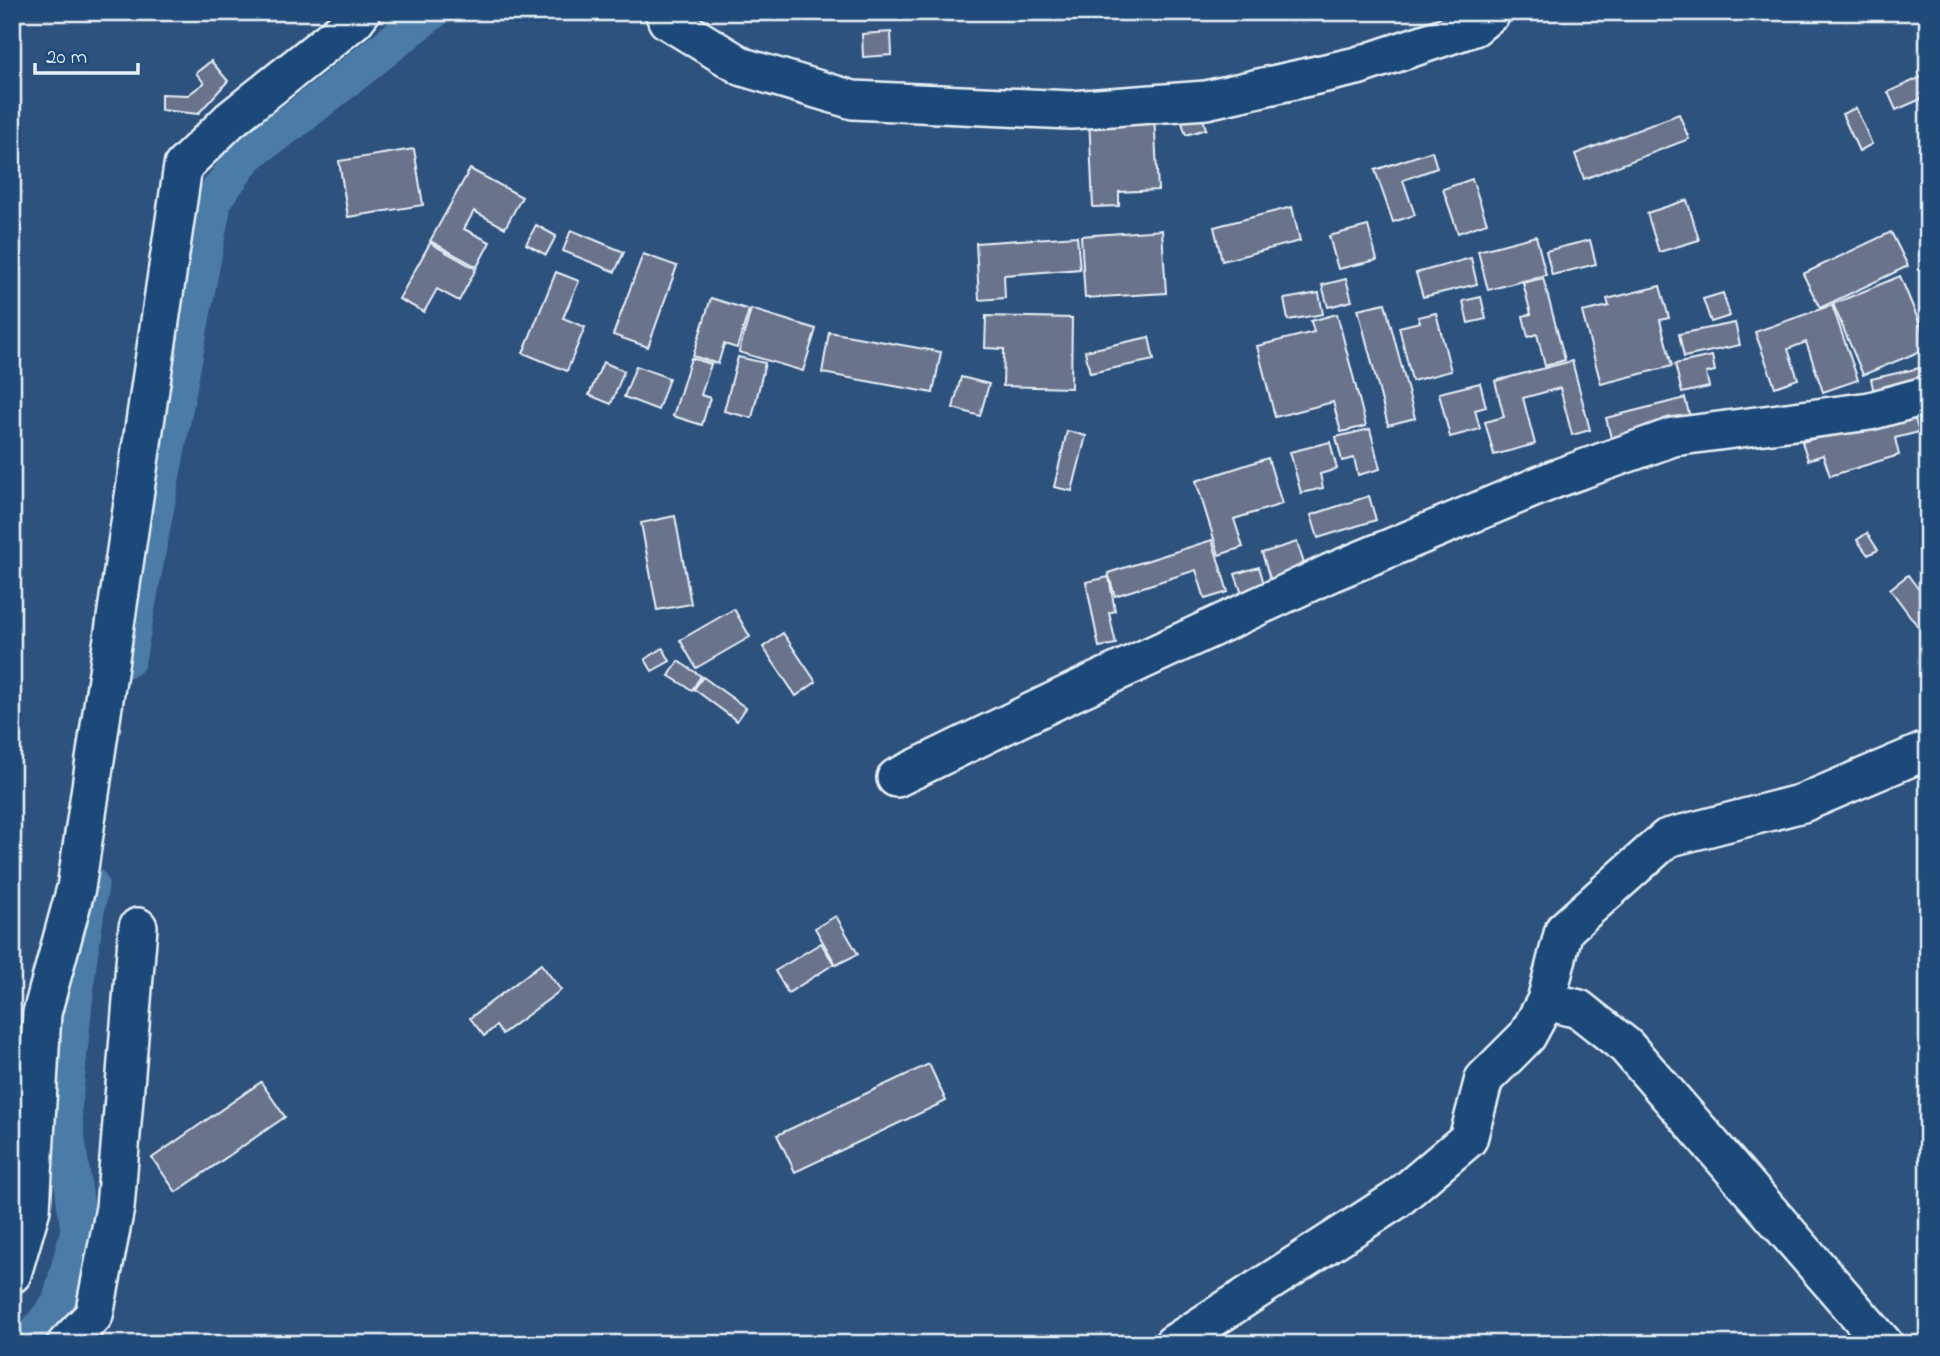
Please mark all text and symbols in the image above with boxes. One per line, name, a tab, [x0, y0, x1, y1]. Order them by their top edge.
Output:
scale bar	[35, 32, 138, 76]
text: 20 m	[46, 43, 87, 73]

